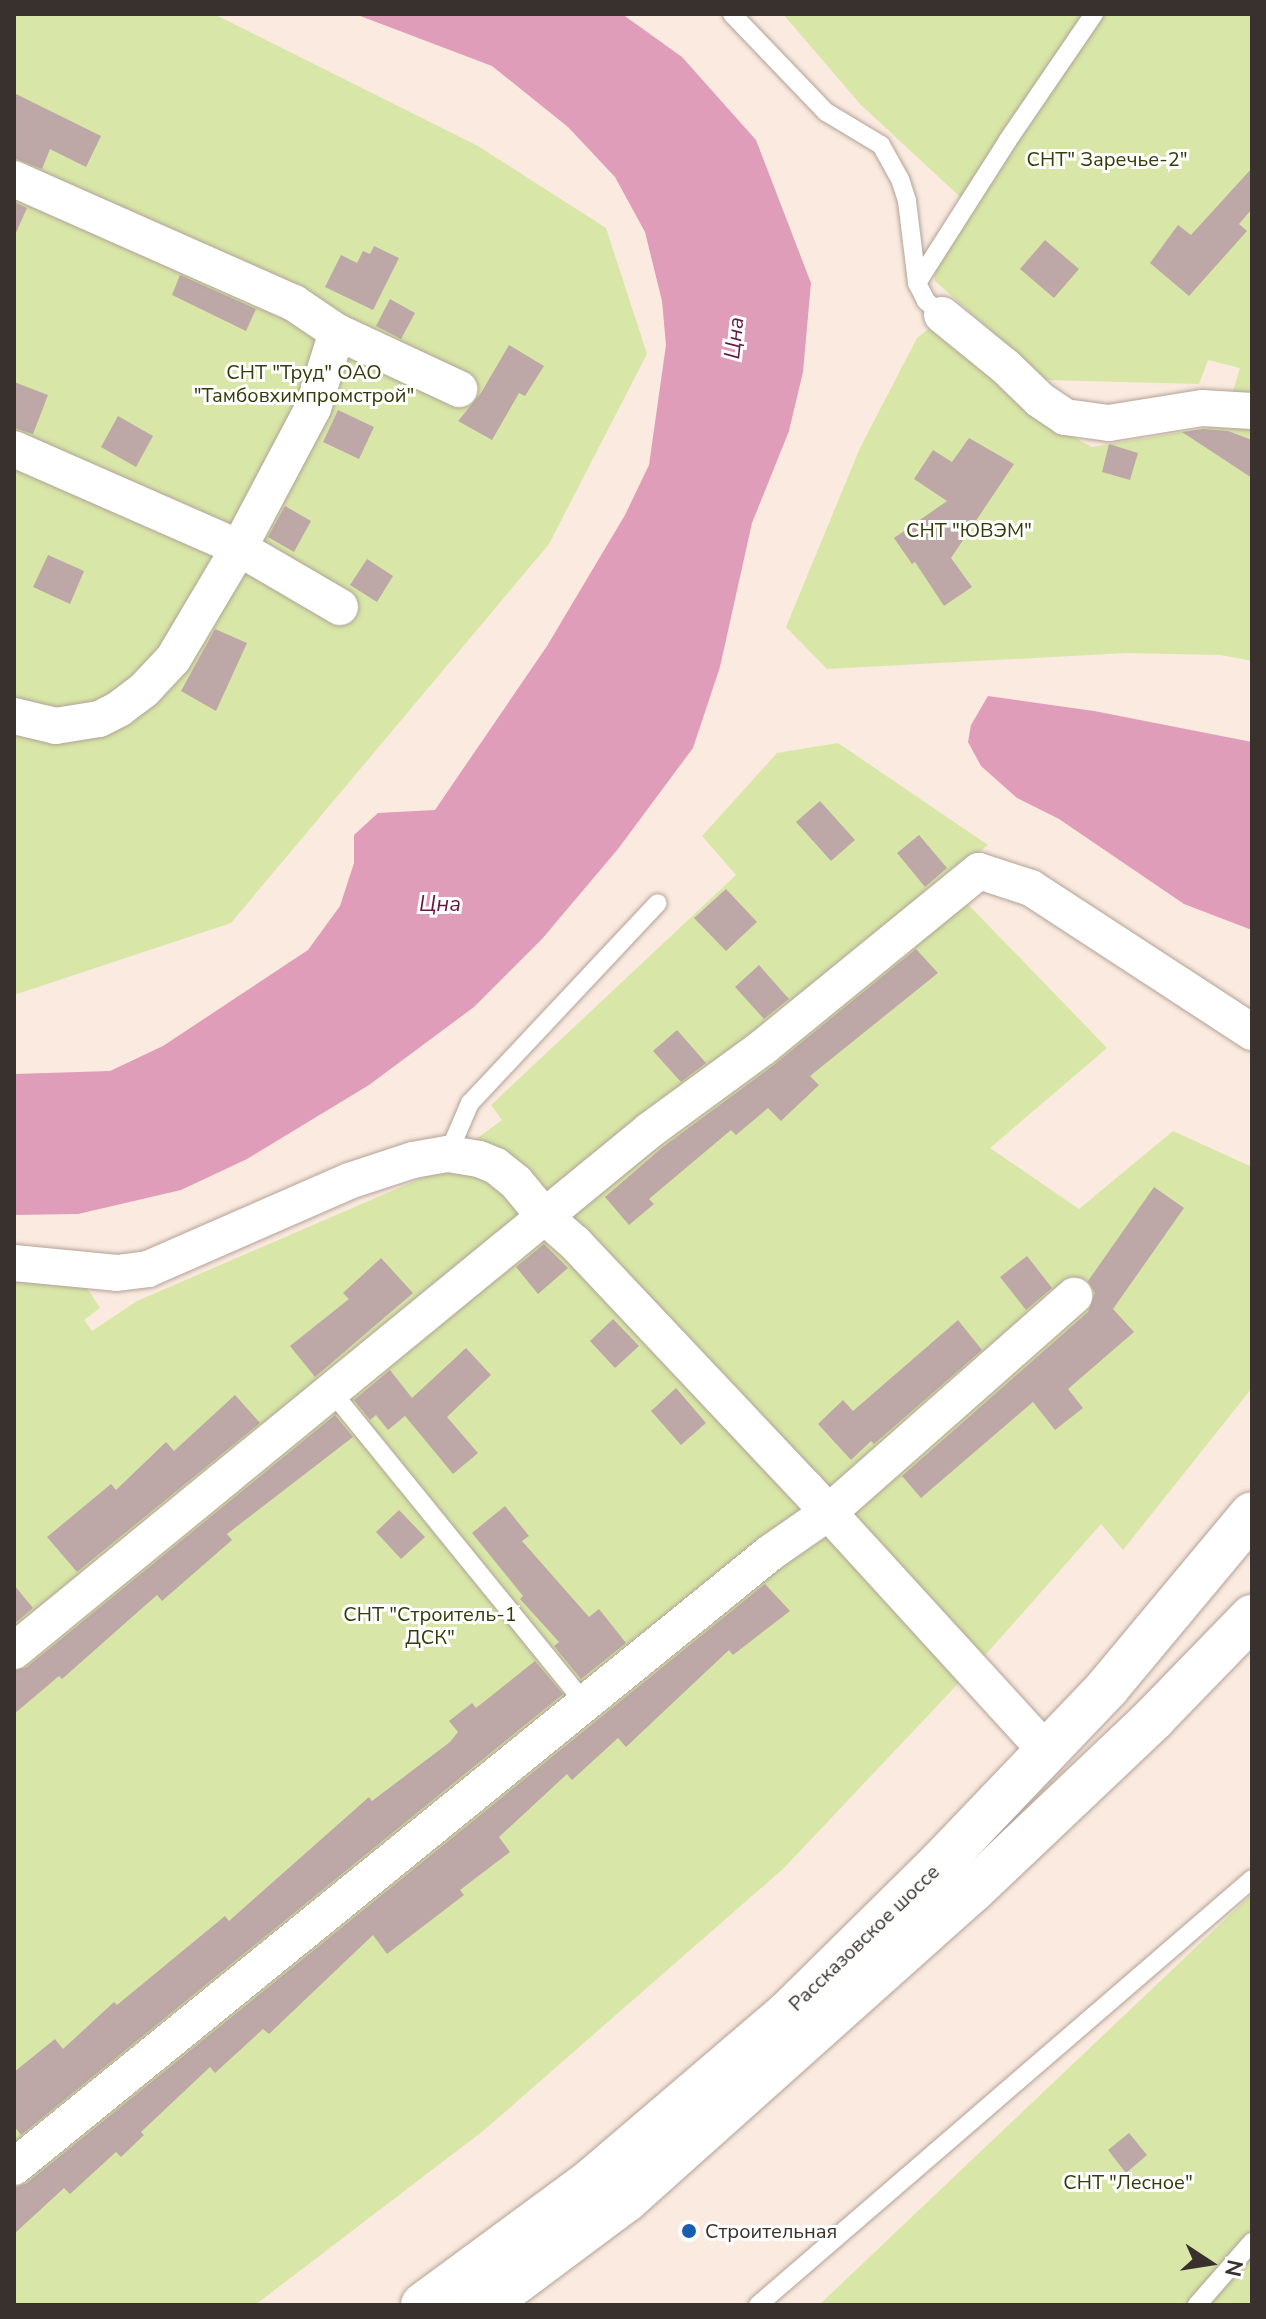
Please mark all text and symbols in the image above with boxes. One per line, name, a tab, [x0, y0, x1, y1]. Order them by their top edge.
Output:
park label: СНТ" Заречье-2"	[1026, 147, 1188, 171]
water label: Цна	[720, 316, 750, 360]
park label: СНТ "Труд" ОАО "Тамбовхимпромстрой"	[194, 361, 414, 408]
park label: СНТ "ЮВЭМ"	[906, 518, 1032, 542]
water label: Цна	[419, 892, 461, 918]
park label: СНТ "Строитель-1 ДСК"	[343, 1603, 517, 1650]
street label: Рассказовское шоссе	[784, 1860, 944, 2016]
park label: СНТ "Лесное"	[1063, 2170, 1193, 2194]
place label: Строительная	[705, 2219, 837, 2243]
marker: Строительная	[680, 2222, 698, 2240]
north arrow	[1170, 2223, 1250, 2303]
text: N	[1217, 2257, 1250, 2279]

